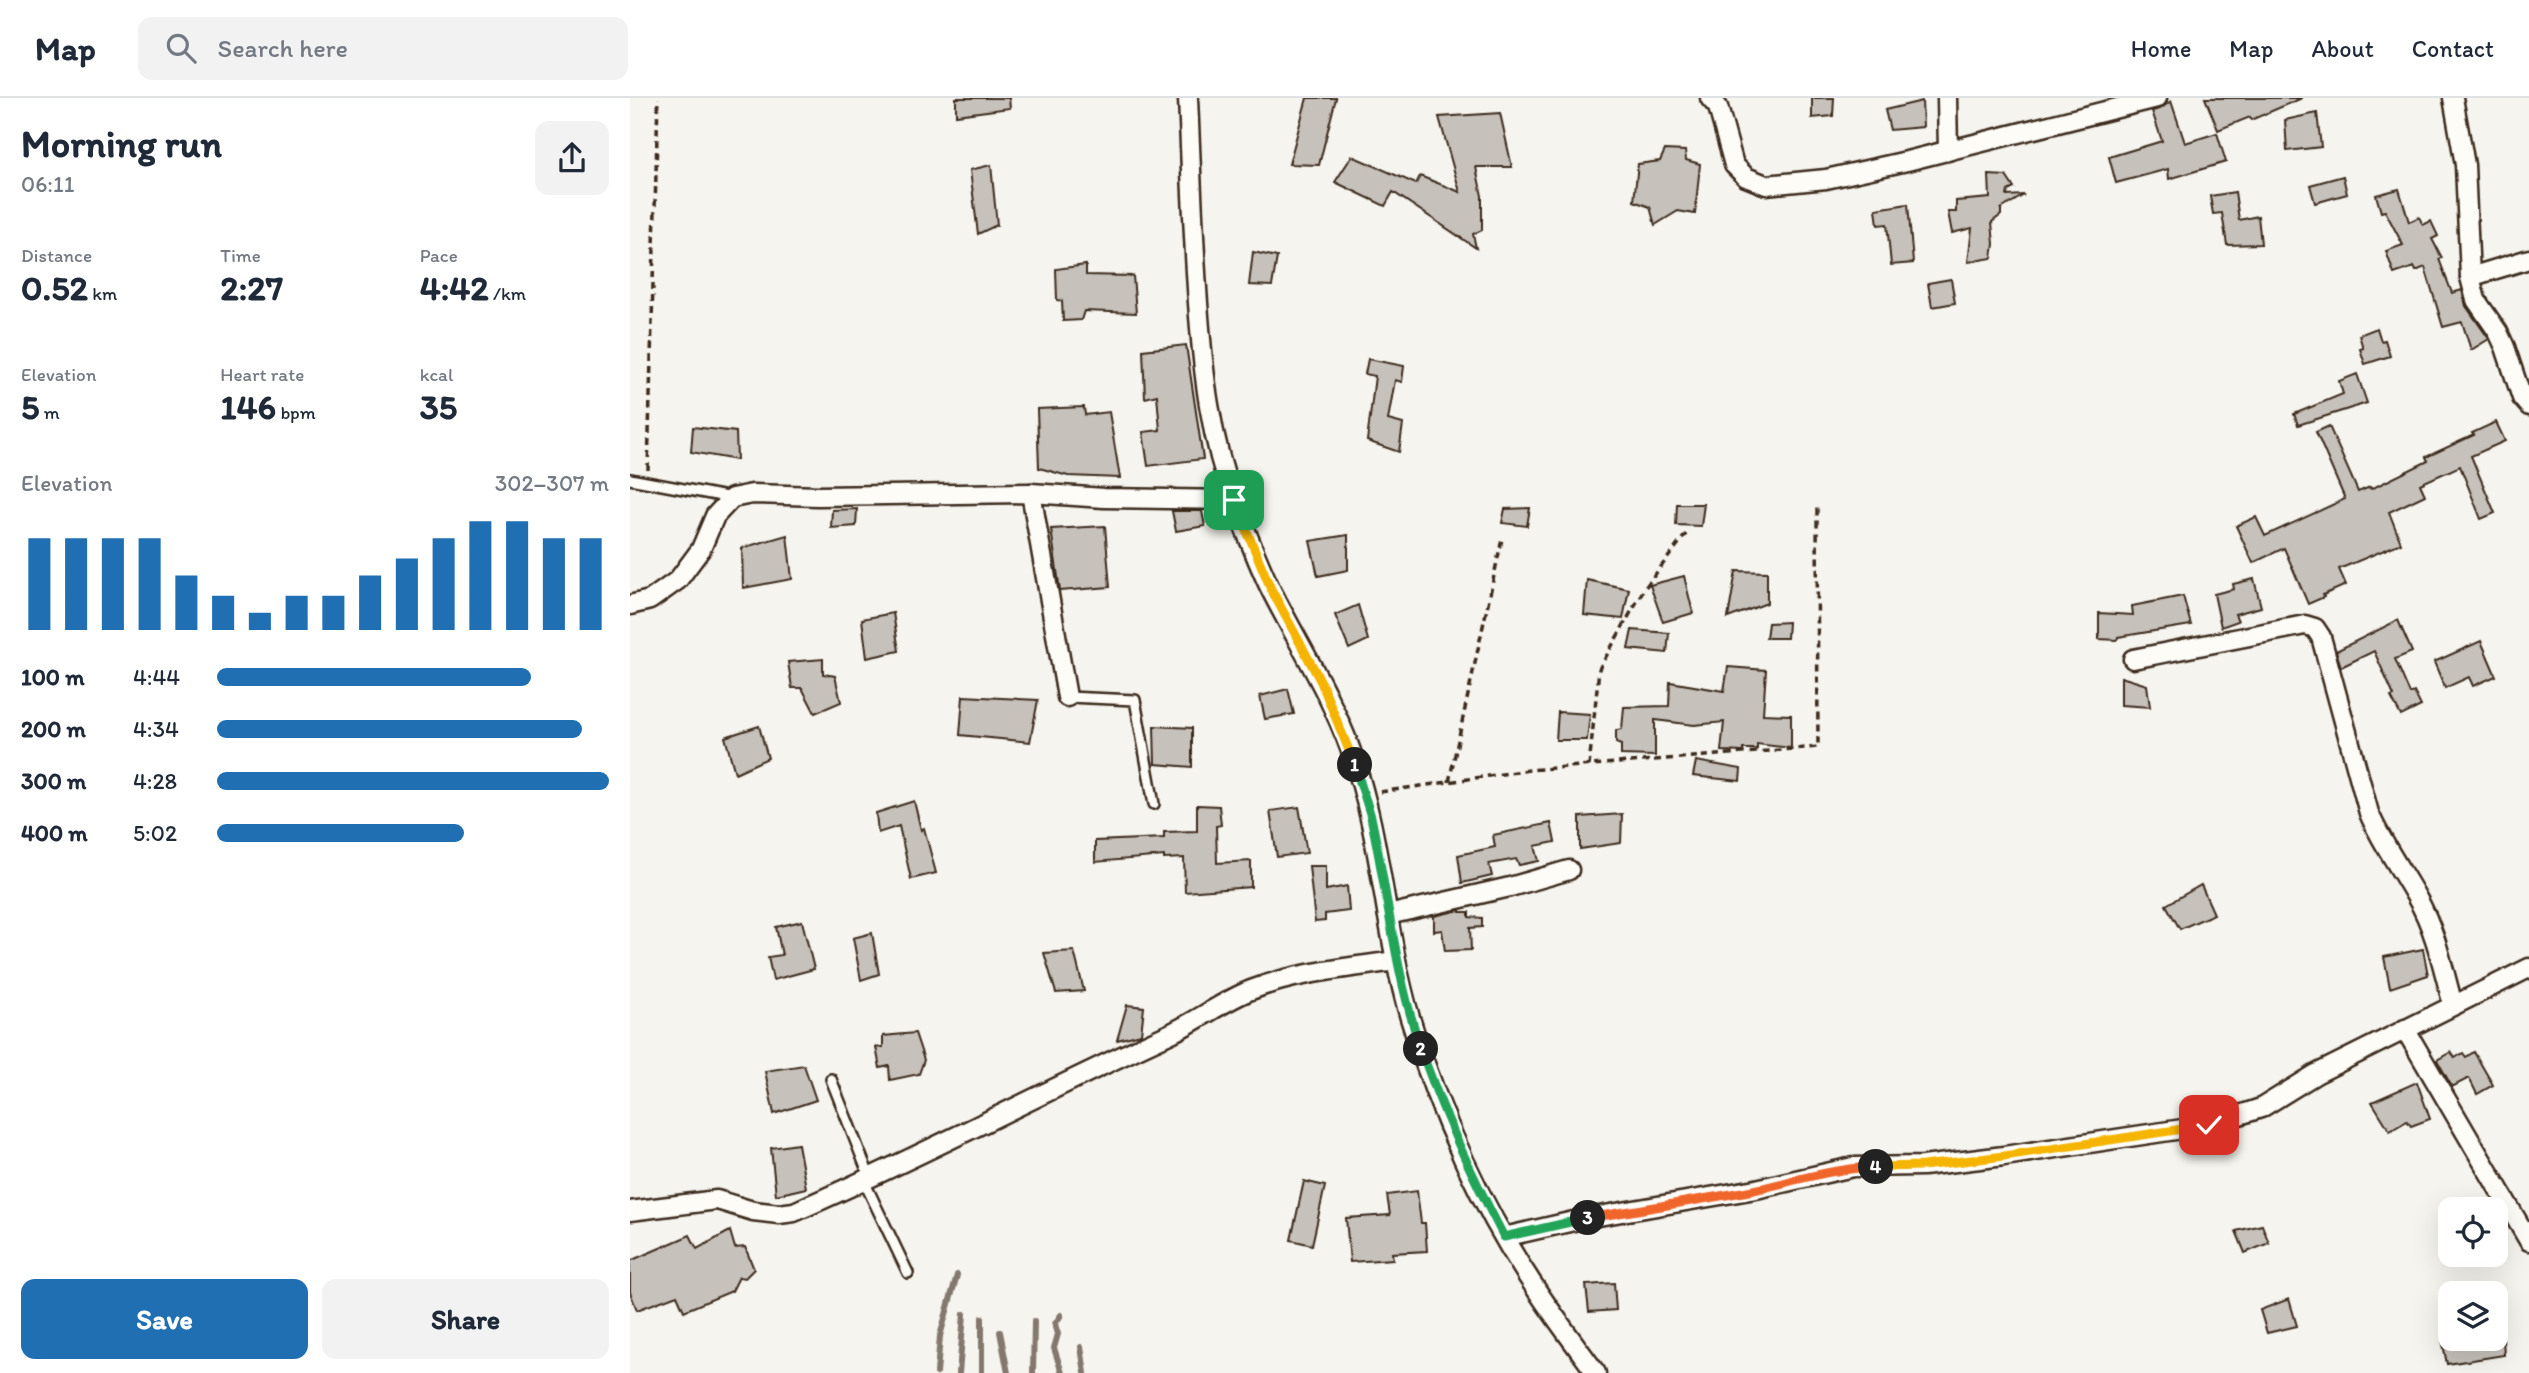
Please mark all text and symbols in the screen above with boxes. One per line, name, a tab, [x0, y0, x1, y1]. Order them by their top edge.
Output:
search box	[138, 17, 628, 80]
text: Map	[35, 29, 96, 68]
icon: search	[162, 29, 200, 67]
text: Search here	[218, 32, 348, 64]
text: Home	[2131, 34, 2191, 63]
text: Map	[2229, 34, 2273, 63]
text: About	[2311, 34, 2374, 63]
text: Contact	[2412, 34, 2494, 63]
text: Morning run	[21, 121, 222, 167]
button: share	[535, 121, 609, 195]
text: 06:11	[21, 170, 74, 198]
text: Distance	[21, 244, 92, 267]
text: Time	[220, 244, 261, 267]
text: Pace	[420, 244, 458, 267]
text: 0.52	[21, 267, 88, 309]
text: 2:27	[220, 267, 283, 309]
text: 4:42	[420, 267, 489, 309]
text: km	[88, 282, 117, 305]
text: /km	[489, 282, 526, 305]
text: Elevation	[21, 363, 97, 386]
text: Heart rate	[220, 363, 304, 386]
text: kcal	[420, 363, 453, 386]
text: 5	[21, 386, 39, 428]
text: 146	[220, 386, 276, 428]
text: 35	[420, 386, 457, 428]
text: m	[39, 401, 60, 424]
text: bpm	[276, 401, 316, 424]
text: Elevation	[21, 469, 112, 497]
text: 302–307 m	[495, 469, 609, 497]
pin	[1204, 470, 1264, 530]
icon: arrive	[1215, 481, 1253, 519]
text: 100 m	[21, 663, 85, 691]
text: 4:44	[133, 663, 180, 691]
text: 200 m	[21, 715, 86, 743]
text: 4:34	[133, 715, 179, 743]
pin: 1	[1338, 748, 1372, 782]
text: 1	[1350, 753, 1359, 776]
text: 300 m	[21, 767, 86, 795]
text: 4:28	[133, 767, 177, 795]
text: 400 m	[21, 819, 88, 847]
text: 5:02	[133, 819, 177, 847]
pin: 2	[1404, 1032, 1438, 1066]
text: 2	[1416, 1037, 1426, 1060]
pin	[2179, 1095, 2239, 1155]
icon: check	[2190, 1106, 2228, 1144]
pin: 4	[1858, 1150, 1894, 1184]
text: 4	[1870, 1155, 1881, 1178]
map controls	[2438, 1197, 2508, 1351]
button: locate	[2438, 1197, 2508, 1267]
pin: 3	[1570, 1200, 1606, 1236]
text: 3	[1582, 1206, 1593, 1229]
button: Save	[21, 1279, 308, 1359]
button: Share	[322, 1279, 609, 1359]
button: layers	[2438, 1281, 2508, 1351]

